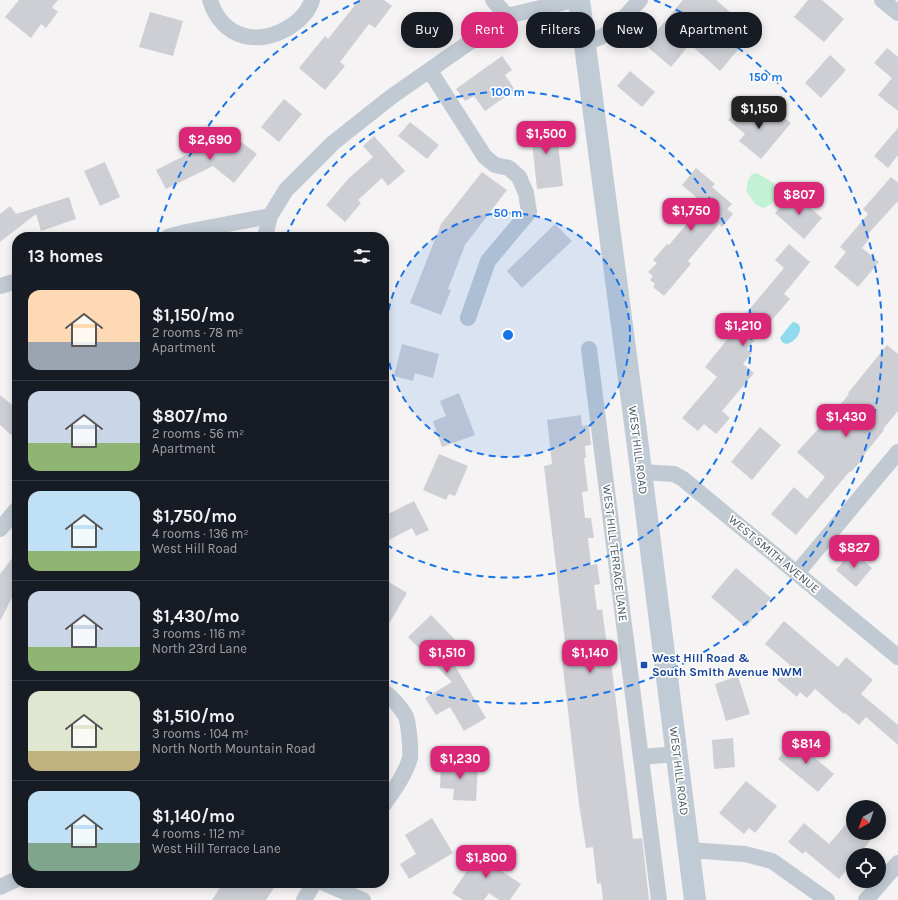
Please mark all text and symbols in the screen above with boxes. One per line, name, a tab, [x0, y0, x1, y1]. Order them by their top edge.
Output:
chip: Buy	[401, 12, 453, 48]
chip: Rent	[461, 12, 518, 48]
chip: Filters	[526, 12, 595, 48]
chip: New	[603, 12, 657, 48]
chip: Apartment	[665, 12, 762, 48]
text: 150 m	[749, 70, 783, 84]
text: 100 m	[491, 85, 525, 99]
pin: $1,150	[726, 96, 792, 130]
text: $1,150	[740, 101, 778, 116]
pin: $1,500	[513, 121, 579, 155]
text: $1,500	[526, 126, 566, 141]
pin: $2,690	[177, 127, 243, 161]
text: $2,690	[188, 132, 232, 147]
pin: $807	[775, 182, 823, 216]
text: $807	[783, 187, 815, 202]
pin: $1,750	[658, 198, 724, 232]
text: $1,750	[671, 203, 711, 218]
text: 50 m	[494, 206, 523, 220]
icon: filters	[351, 245, 373, 267]
text: 13 homes	[28, 246, 103, 266]
text: $1,150/mo	[152, 305, 235, 325]
icon: home	[60, 306, 108, 354]
pin: $1,210	[710, 313, 776, 347]
text: $1,210	[724, 318, 762, 333]
text: 2 rooms · 78 m²	[152, 325, 244, 340]
centre of rings	[501, 328, 515, 342]
text: Apartment	[152, 340, 215, 355]
pin: $1,430	[813, 404, 879, 438]
street label: WEST HILL ROAD	[626, 405, 650, 495]
text: $807/mo	[152, 406, 228, 426]
icon: home	[60, 407, 108, 455]
text: $1,430	[826, 409, 866, 424]
text: 2 rooms · 56 m²	[152, 426, 244, 441]
text: Apartment	[152, 441, 215, 456]
street label: WEST HILL TERRACE LANE	[600, 484, 630, 622]
text: $1,750/mo	[152, 506, 237, 526]
icon: home	[60, 507, 108, 555]
street label: WEST SMITH AVENUE	[726, 512, 822, 596]
text: 4 rooms · 136 m²	[152, 526, 249, 541]
pin: $827	[830, 535, 878, 569]
text: $827	[838, 540, 870, 555]
text: West Hill Road	[152, 541, 238, 556]
text: $1,430/mo	[152, 606, 239, 626]
icon: home	[60, 607, 108, 655]
text: 3 rooms · 116 m²	[152, 626, 246, 641]
pin: $1,510	[414, 640, 480, 674]
pin: $1,140	[557, 640, 623, 674]
text: North 23rd Lane	[152, 641, 247, 656]
text: $1,510	[428, 645, 466, 660]
text: $1,140	[571, 645, 609, 660]
place label: West Hill Road & South Smith Avenue NWM	[652, 651, 802, 679]
marker: West Hill Road & South Smith Avenue NWM	[639, 660, 649, 670]
text: $1,510/mo	[152, 706, 235, 726]
icon: home	[60, 707, 108, 755]
text: 3 rooms · 104 m²	[152, 726, 249, 741]
street label: WEST HILL ROAD	[667, 726, 691, 816]
pin: $814	[782, 731, 830, 765]
text: $814	[791, 736, 821, 751]
text: North North Mountain Road	[152, 741, 316, 756]
pin: $1,230	[427, 746, 493, 780]
text: $1,230	[439, 751, 481, 766]
north arrow	[846, 800, 886, 840]
map controls	[846, 800, 886, 888]
text: $1,140/mo	[152, 806, 235, 826]
icon: home	[60, 807, 108, 855]
text: 4 rooms · 112 m²	[152, 826, 245, 841]
text: West Hill Terrace Lane	[152, 841, 281, 856]
pin: $1,800	[453, 845, 519, 879]
button: locate	[846, 848, 886, 888]
text: $1,800	[465, 850, 507, 865]

